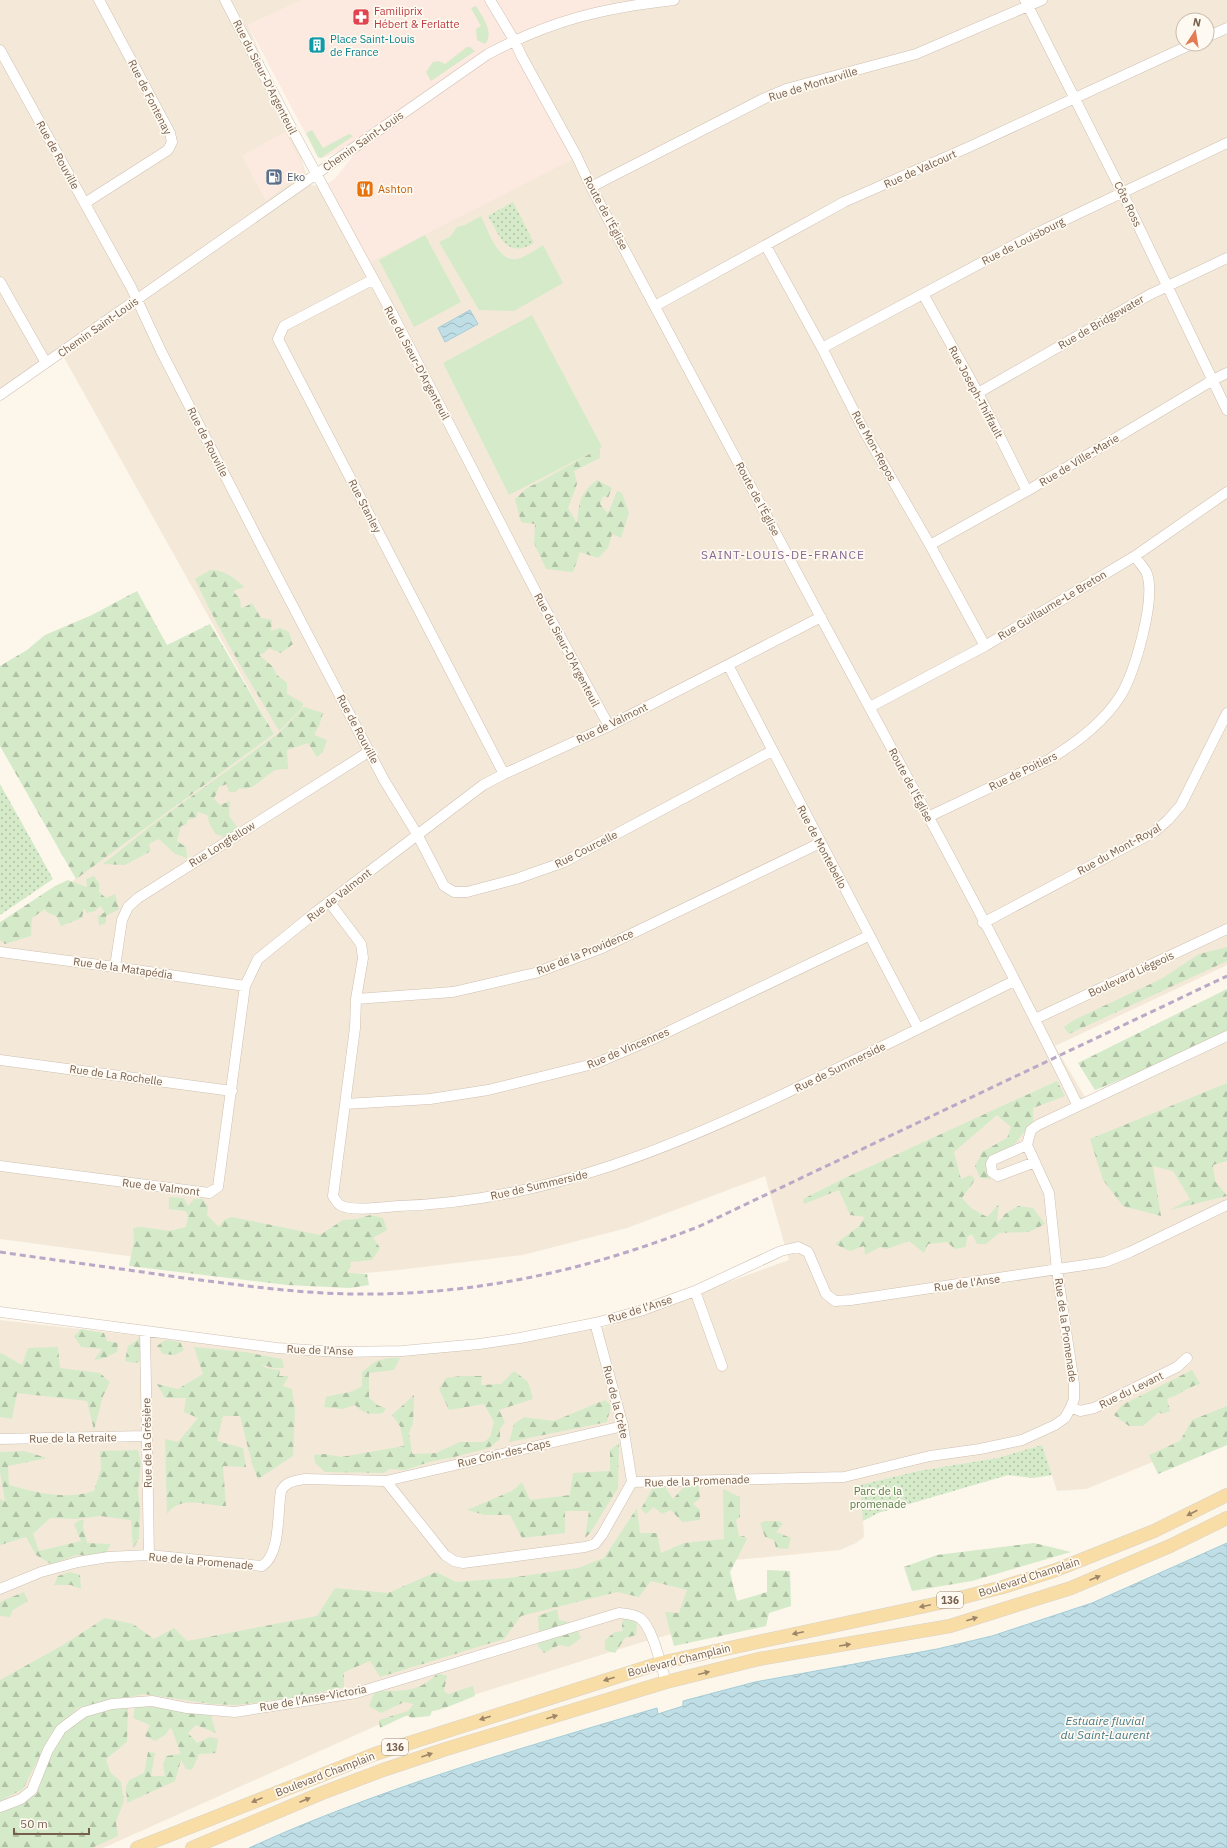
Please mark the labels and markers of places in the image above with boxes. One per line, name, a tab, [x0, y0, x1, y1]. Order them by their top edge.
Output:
place label: Familiprix Hébert & Ferlatte	[374, 4, 459, 31]
pharmacy icon: Familiprix Hébert & Ferlatte	[351, 7, 371, 27]
place label: Place Saint-Louis de France	[330, 32, 415, 59]
building icon: Place Saint-Louis de France	[307, 35, 327, 55]
fuel station icon: Eko	[264, 167, 284, 187]
place label: Eko	[287, 170, 305, 184]
restaurant icon: Ashton	[355, 179, 375, 199]
place label: Ashton	[378, 182, 413, 196]

